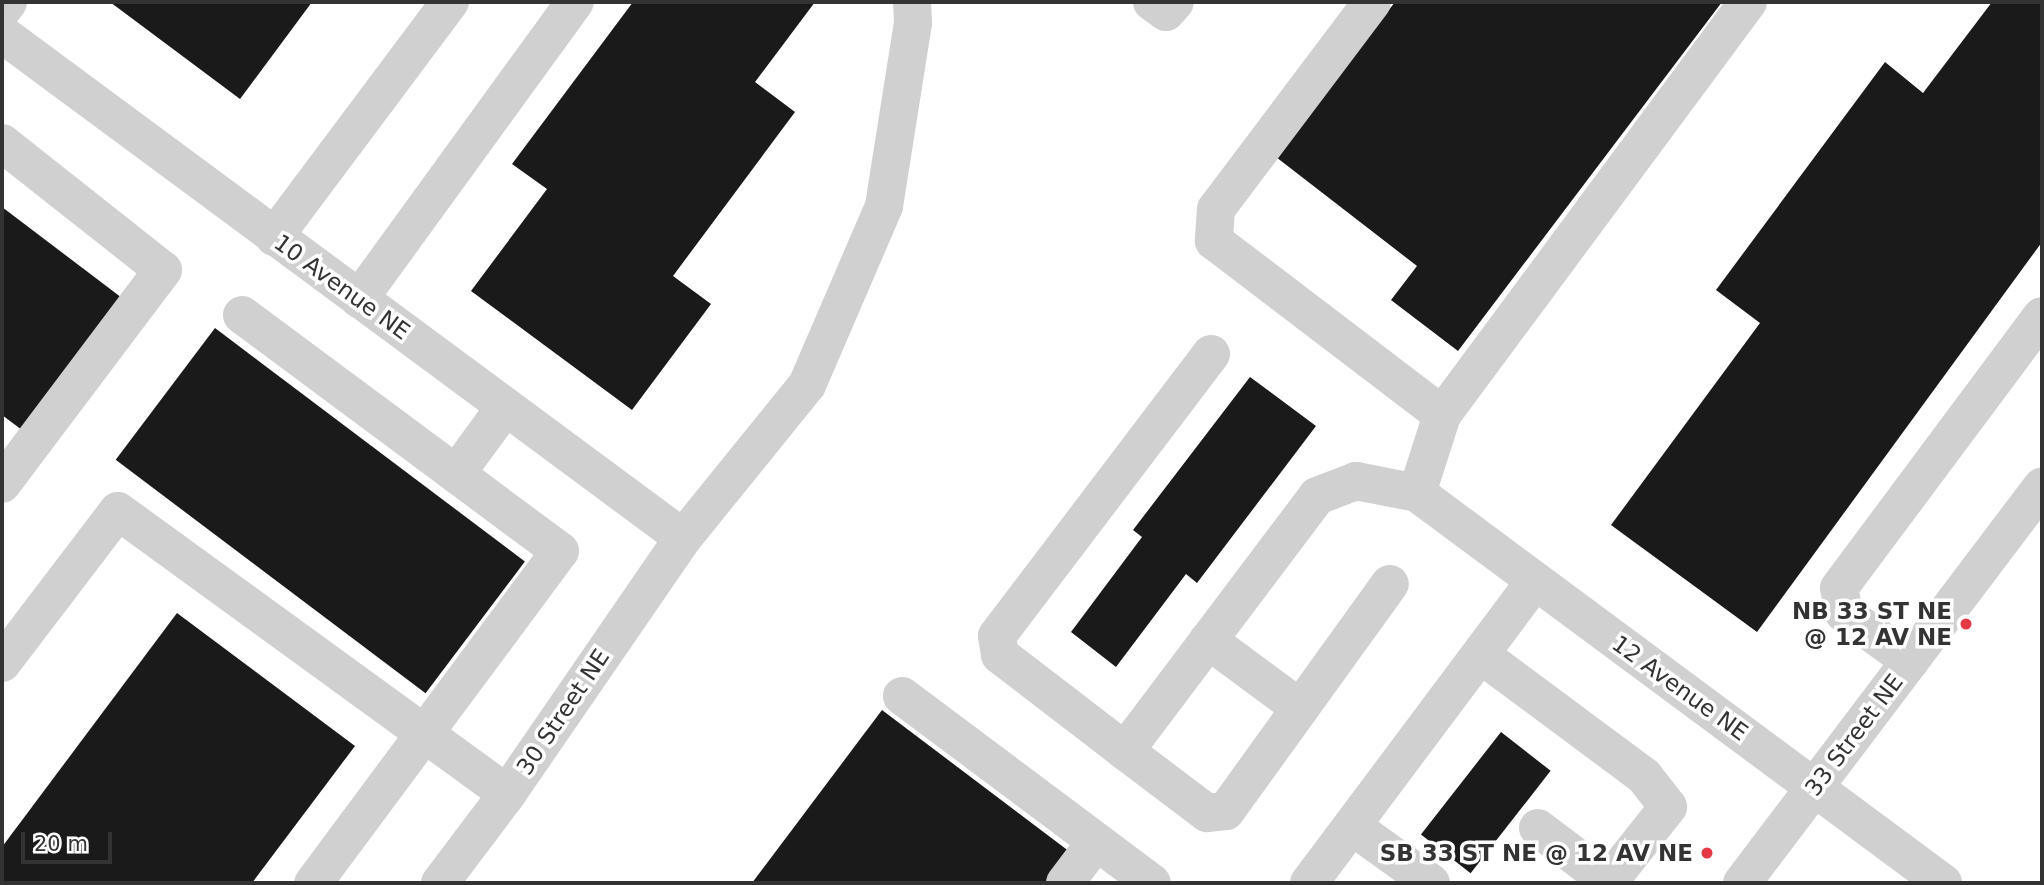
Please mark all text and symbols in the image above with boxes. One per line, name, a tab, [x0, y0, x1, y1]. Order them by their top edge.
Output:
street label: 10 Avenue NE	[269, 228, 415, 346]
place label: NB 33 ST NE @ 12 AV NE	[1792, 597, 1952, 651]
marker: NB 33 ST NE @ 12 AV NE	[1958, 616, 1974, 632]
street label: 12 Avenue NE	[1607, 629, 1753, 747]
street label: 30 Street NE	[511, 644, 615, 780]
street label: 33 Street NE	[1799, 669, 1909, 801]
scale bar	[24, 818, 116, 862]
text: 20 m	[34, 832, 88, 856]
place label: SB 33 ST NE @ 12 AV NE	[1380, 839, 1693, 867]
marker: SB 33 ST NE @ 12 AV NE	[1699, 845, 1715, 861]

